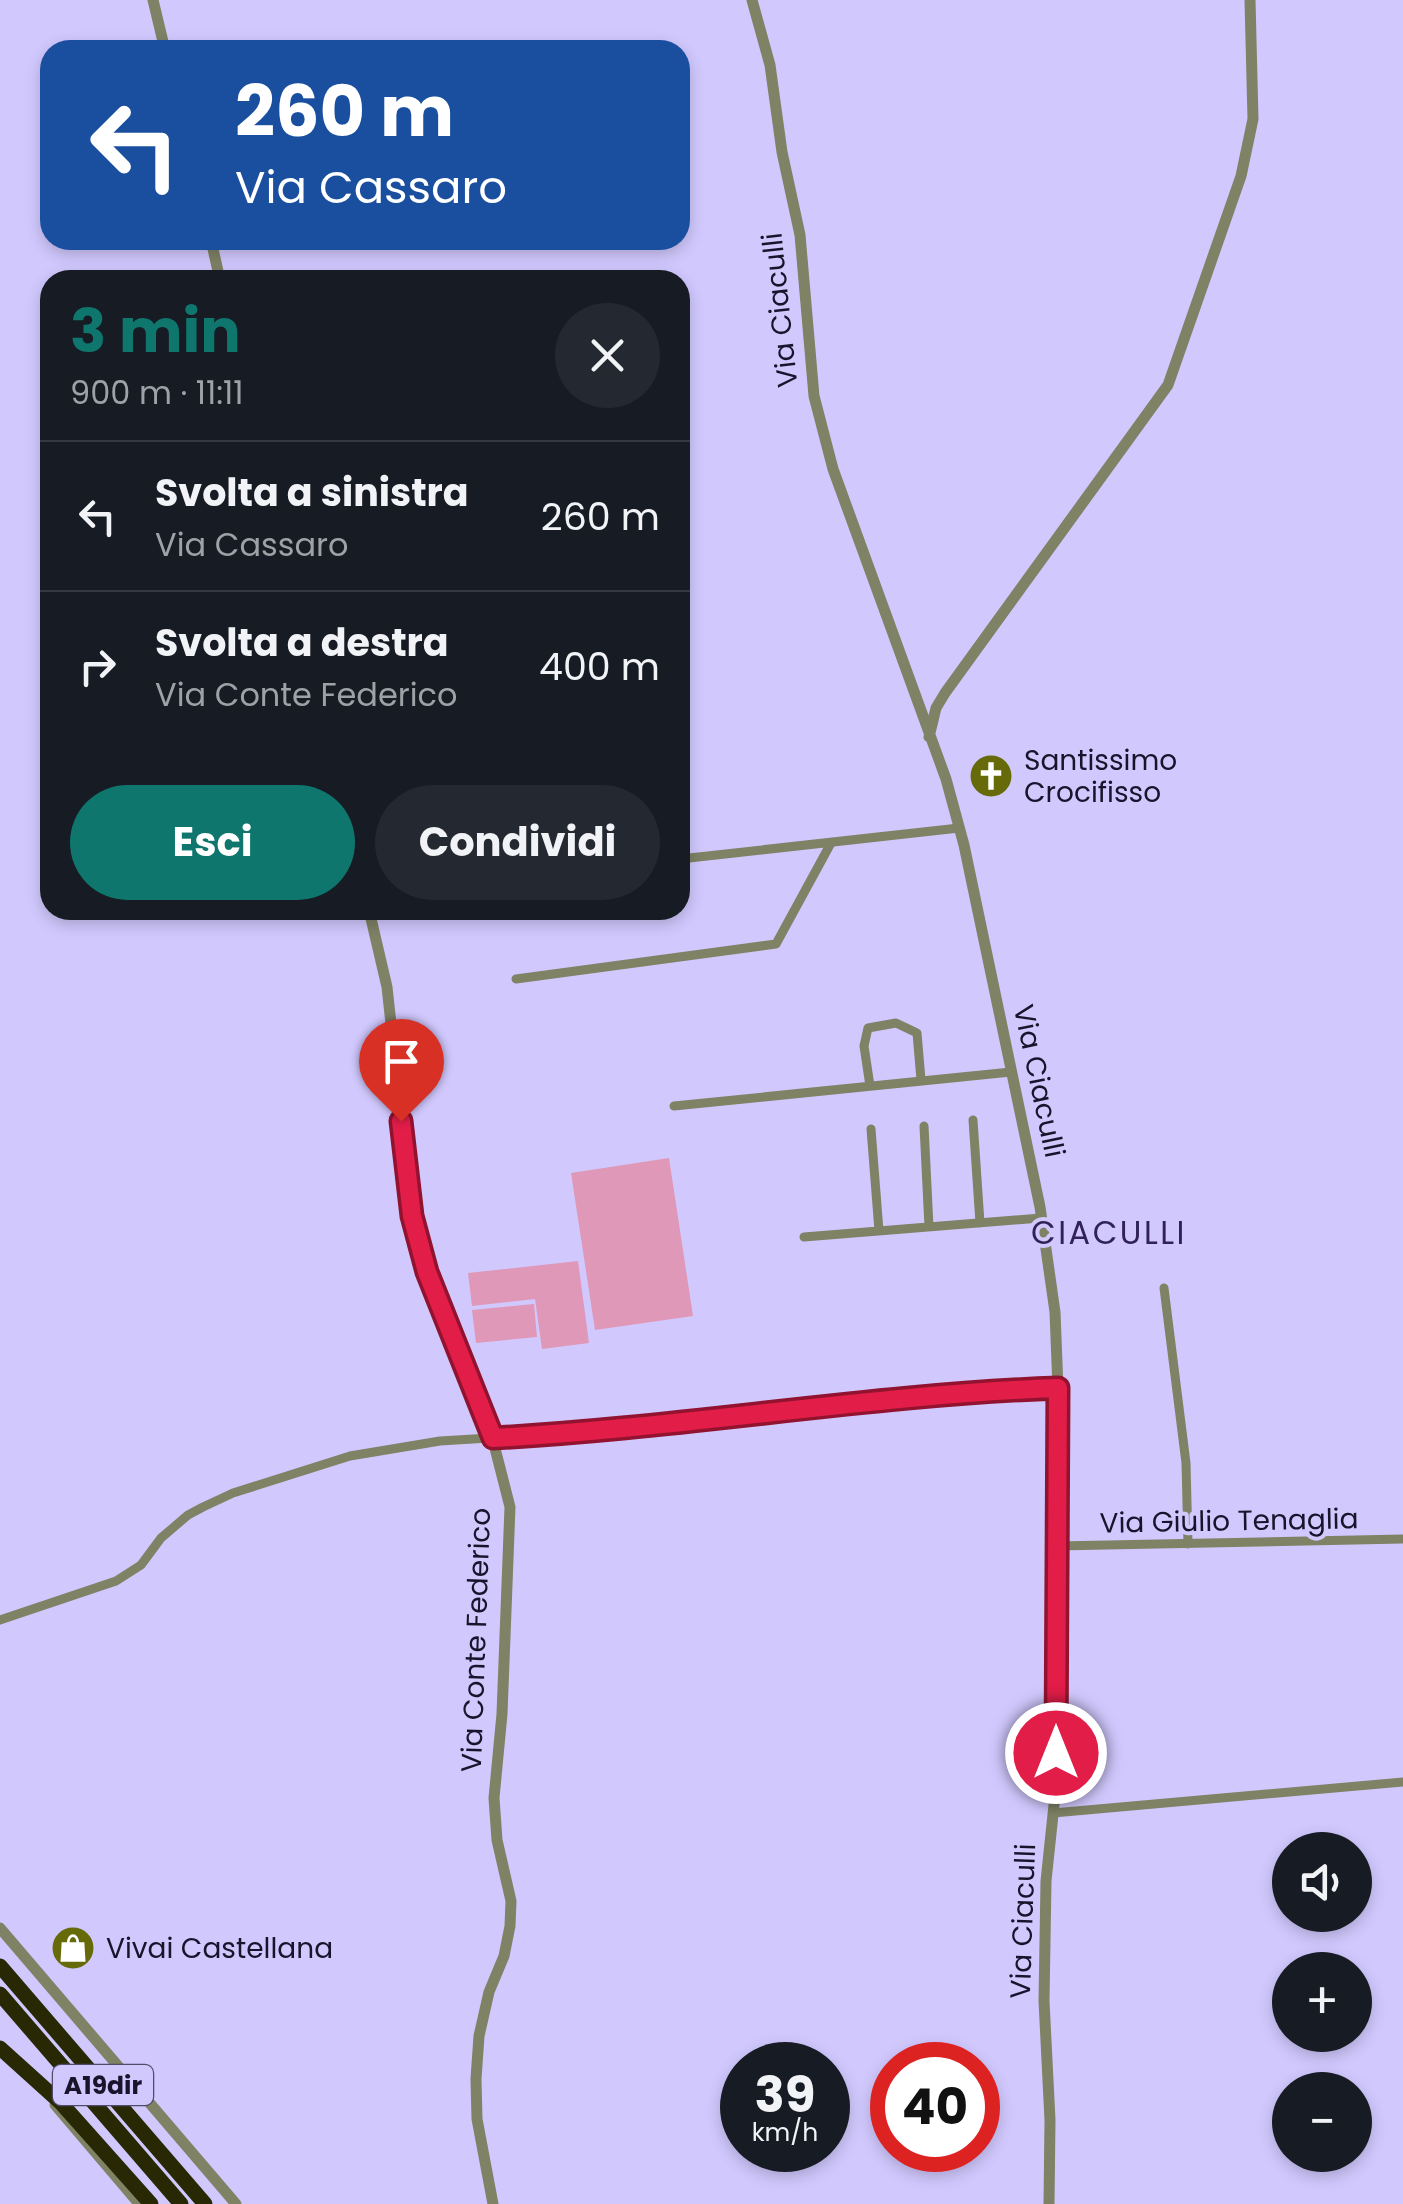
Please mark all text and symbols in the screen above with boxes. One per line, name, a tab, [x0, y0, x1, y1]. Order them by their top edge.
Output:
text: 260 m	[235, 62, 454, 161]
icon: left	[70, 80, 200, 210]
text: Via Cassaro	[235, 156, 507, 219]
street label: Via Ciaculli	[752, 231, 808, 389]
text: 3 min	[70, 289, 241, 373]
button: close	[555, 303, 660, 408]
text: 900 m · 11:11	[70, 370, 244, 415]
text: Svolta a sinistra	[155, 466, 469, 519]
icon: left	[70, 489, 125, 544]
text: 260 m	[541, 490, 660, 543]
text: Via Cassaro	[155, 522, 348, 567]
text: Svolta a destra	[155, 616, 449, 669]
icon: right	[70, 639, 125, 694]
text: 400 m	[539, 640, 660, 693]
text: Via Conte Federico	[155, 672, 458, 717]
place label: Santissimo Crocifisso	[1024, 741, 1177, 812]
church icon: Santissimo Crocifisso	[968, 753, 1014, 799]
button: Esci	[70, 785, 355, 900]
button: Condividi	[375, 785, 660, 900]
street label: Via Ciaculli	[1004, 1001, 1074, 1161]
pin	[359, 1019, 444, 1122]
icon: arrive	[374, 1034, 429, 1089]
district label: CIACULLI	[1031, 1210, 1187, 1255]
street label: Via Giulio Tenaglia	[1099, 1499, 1359, 1543]
street label: Via Conte Federico	[452, 1507, 500, 1773]
position arrow	[1004, 1701, 1108, 1805]
map controls	[1272, 1832, 1372, 2172]
button: sound	[1272, 1832, 1372, 1932]
street label: Via Ciaculli	[1001, 1843, 1045, 1999]
shop icon: Vivai Castellana	[50, 1925, 96, 1971]
place label: Vivai Castellana	[106, 1929, 333, 1968]
button: +	[1272, 1952, 1372, 2052]
speed limit sign: 40	[870, 2042, 1000, 2172]
text: 39	[755, 2059, 816, 2130]
road number: A19dir	[53, 2065, 153, 2105]
button: −	[1272, 2072, 1372, 2172]
text: km/h	[752, 2115, 818, 2150]

